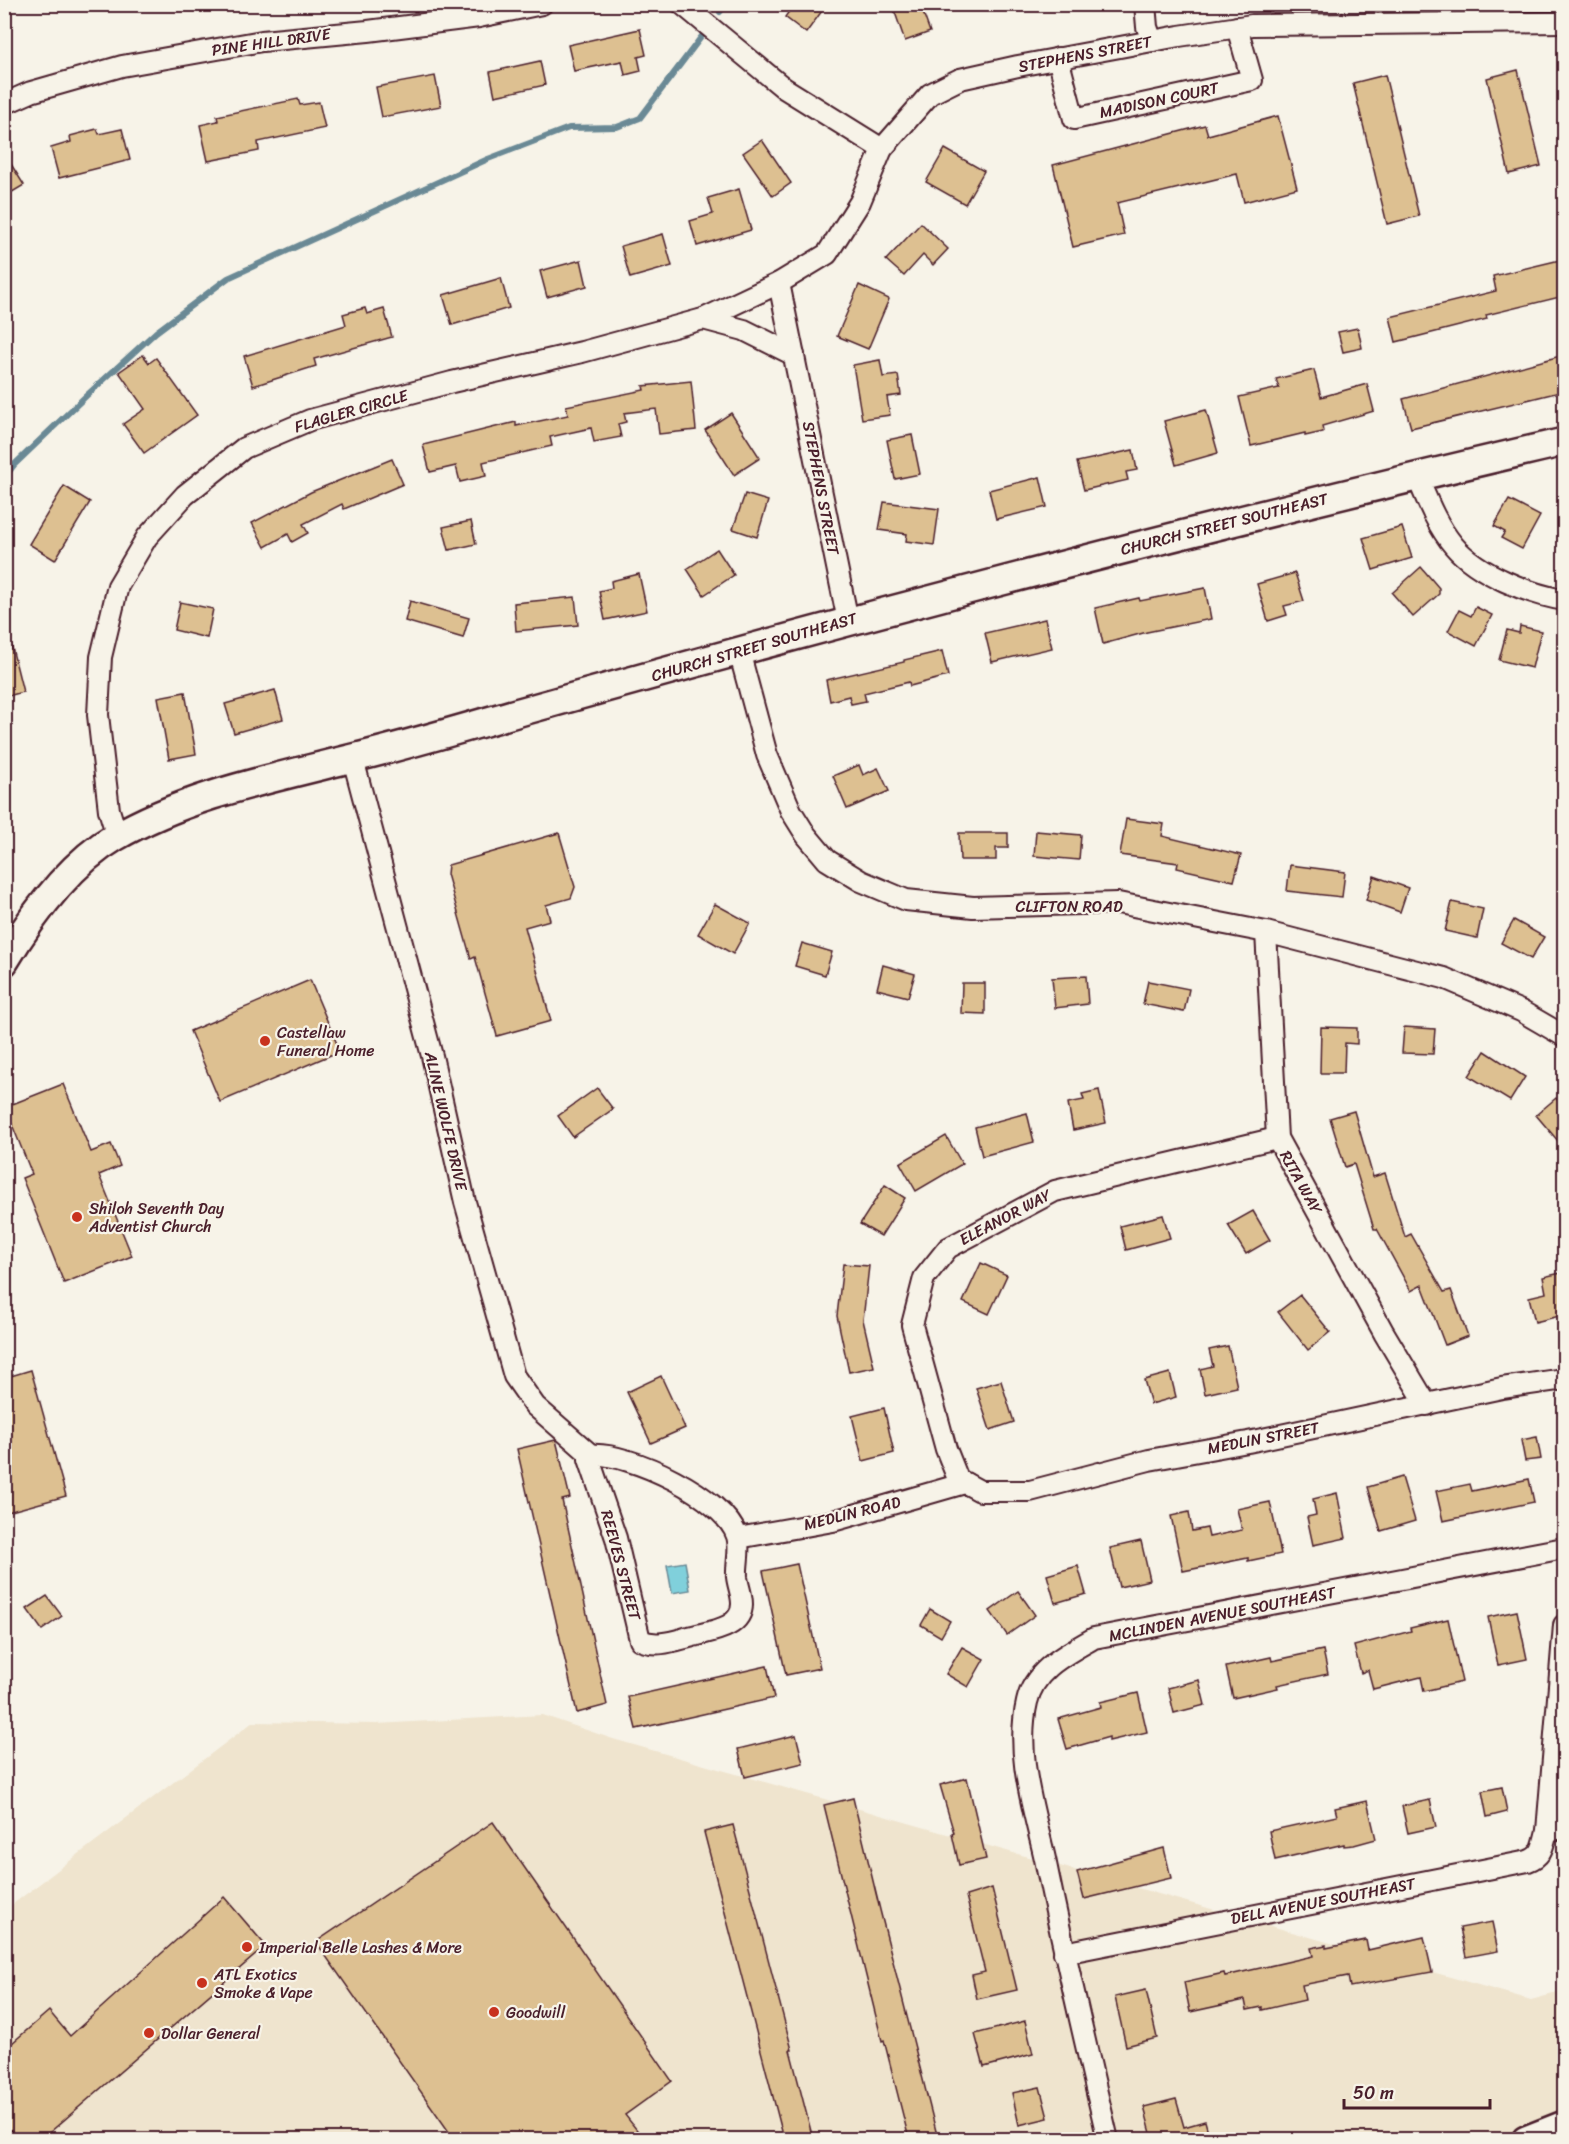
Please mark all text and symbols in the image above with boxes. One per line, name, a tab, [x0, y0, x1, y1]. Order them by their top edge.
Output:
street label: PINE HILL DRIVE	[210, 19, 333, 65]
street label: STEPHENS STREET	[1016, 27, 1155, 81]
street label: MADISON COURT	[1097, 73, 1222, 127]
street label: FLAGLER CIRCLE	[291, 381, 412, 441]
street label: STEPHENS STREET	[794, 419, 848, 558]
street label: CHURCH STREET SOUTHEAST	[1117, 484, 1332, 564]
street label: CHURCH STREET SOUTHEAST	[648, 603, 862, 690]
street label: CLIFTON ROAD	[1015, 892, 1123, 921]
place label: Castellaw Funeral Home	[277, 1018, 374, 1065]
marker: Castellaw Funeral Home	[258, 1034, 272, 1048]
street label: ALINE WOLFE DRIVE	[416, 1048, 476, 1195]
street label: RITA WAY	[1272, 1145, 1331, 1220]
street label: ELEANOR WAY	[954, 1180, 1057, 1254]
place label: Shiloh Seventh Day Adventist Church	[88, 1194, 225, 1241]
marker: Shiloh Seventh Day Adventist Church	[70, 1210, 84, 1224]
street label: MEDLIN STREET	[1205, 1413, 1323, 1463]
street label: MEDLIN ROAD	[800, 1487, 904, 1539]
street label: REEVES STREET	[592, 1507, 650, 1625]
street label: MCLINDEN AVENUE SOUTHEAST	[1106, 1578, 1339, 1650]
street label: DELL AVENUE SOUTHEAST	[1228, 1869, 1419, 1933]
place label: Imperial Belle Lashes & More	[258, 1933, 462, 1962]
marker: Imperial Belle Lashes & More	[240, 1940, 254, 1954]
place label: ATL Exotics Smoke & Vape	[213, 1960, 313, 2007]
marker: ATL Exotics Smoke & Vape	[195, 1976, 209, 1990]
place label: Goodwill	[506, 1998, 566, 2027]
marker: Goodwill	[487, 2005, 501, 2019]
place label: Dollar General	[161, 2019, 261, 2048]
marker: Dollar General	[142, 2026, 156, 2040]
scale bar	[1344, 2072, 1490, 2110]
text: 50 m	[1353, 2077, 1394, 2109]

